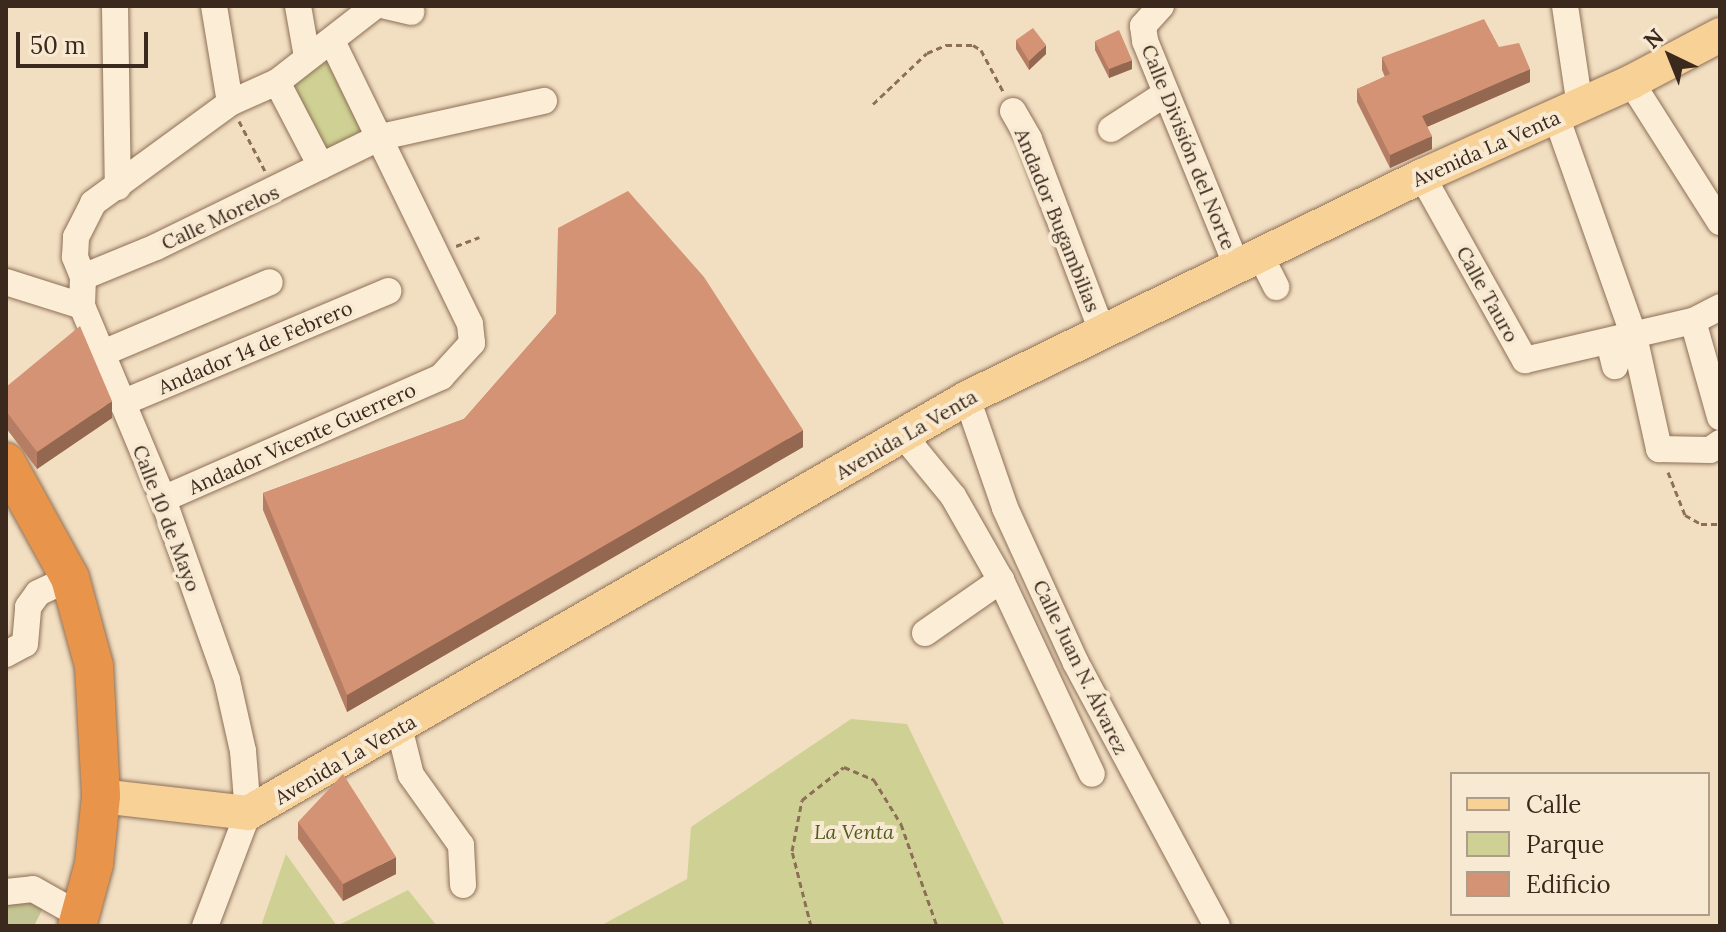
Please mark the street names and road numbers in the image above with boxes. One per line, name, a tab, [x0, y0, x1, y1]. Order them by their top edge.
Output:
street label: Calle División del Norte	[1137, 41, 1241, 253]
street label: Avenida La Venta	[1409, 105, 1563, 191]
street label: Andador Bugambilias	[1010, 125, 1106, 315]
street label: Calle Morelos	[157, 179, 283, 255]
street label: Calle Tauro	[1452, 242, 1524, 346]
street label: Andador 14 de Febrero	[154, 295, 356, 399]
street label: Andador Vicente Guerrero	[185, 377, 419, 499]
street label: Avenida La Venta	[831, 384, 981, 484]
street label: Calle 10 de Mayo	[128, 441, 206, 595]
street label: Calle Juan N. Álvarez	[1028, 576, 1134, 758]
street label: Avenida La Venta	[270, 709, 420, 809]

